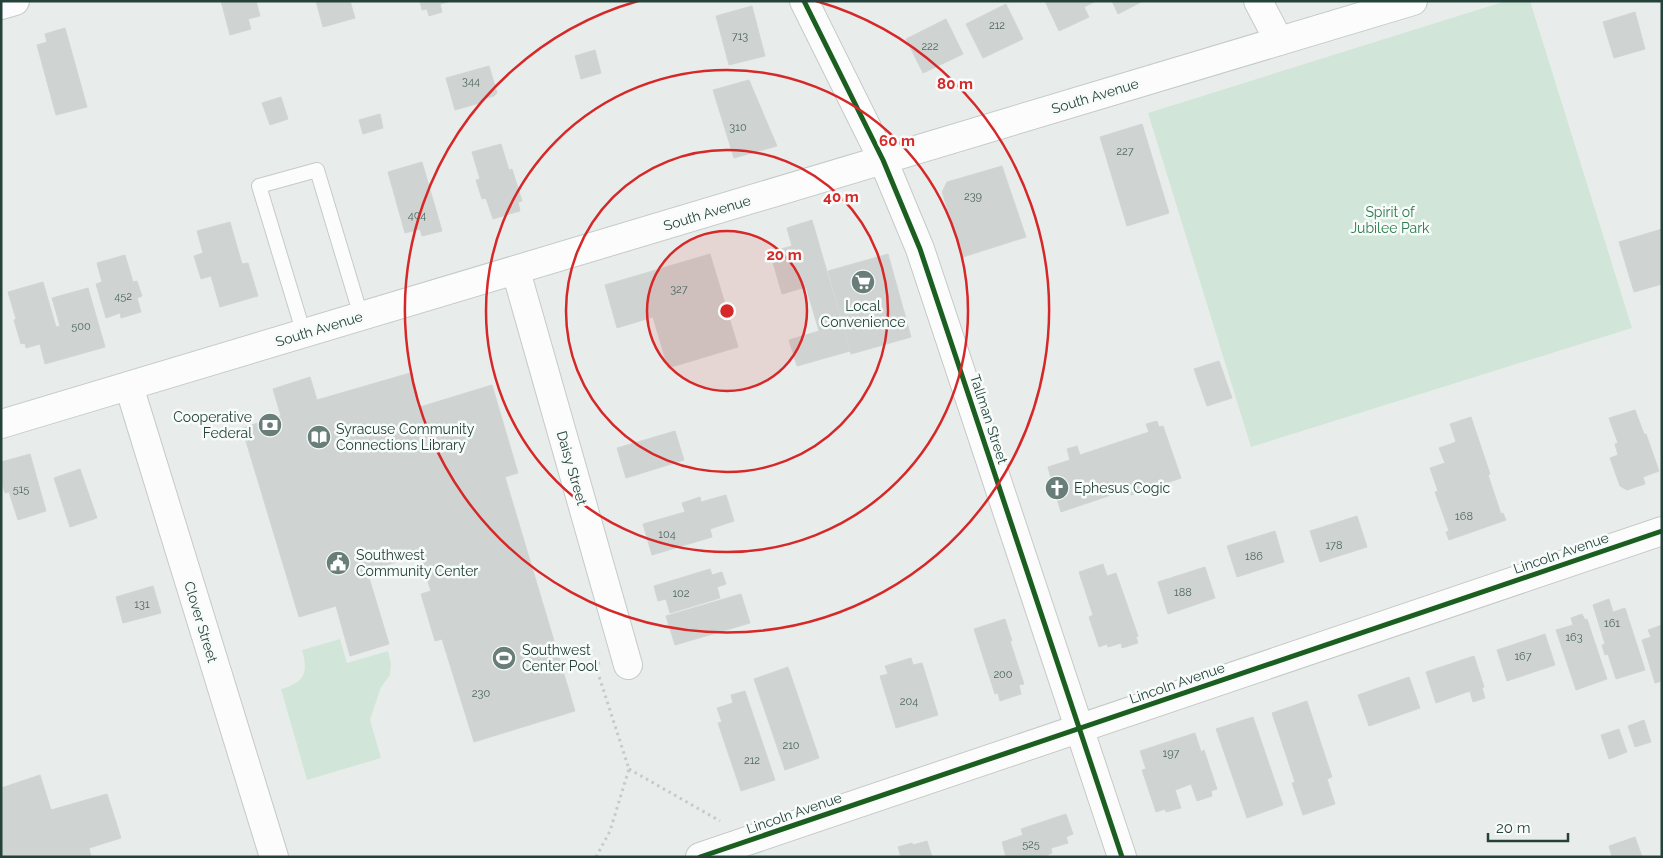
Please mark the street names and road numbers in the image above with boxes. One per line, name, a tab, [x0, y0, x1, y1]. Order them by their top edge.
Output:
street label: South Avenue	[1050, 75, 1140, 117]
street label: South Avenue	[662, 192, 752, 234]
street label: South Avenue	[274, 308, 364, 350]
street label: Tallman Street	[967, 372, 1011, 466]
street label: Daisy Street	[554, 429, 590, 507]
street label: Lincoln Avenue	[1511, 529, 1611, 577]
street label: Clover Street	[181, 580, 221, 665]
street label: Lincoln Avenue	[1127, 659, 1227, 707]
street label: Lincoln Avenue	[744, 789, 844, 837]

